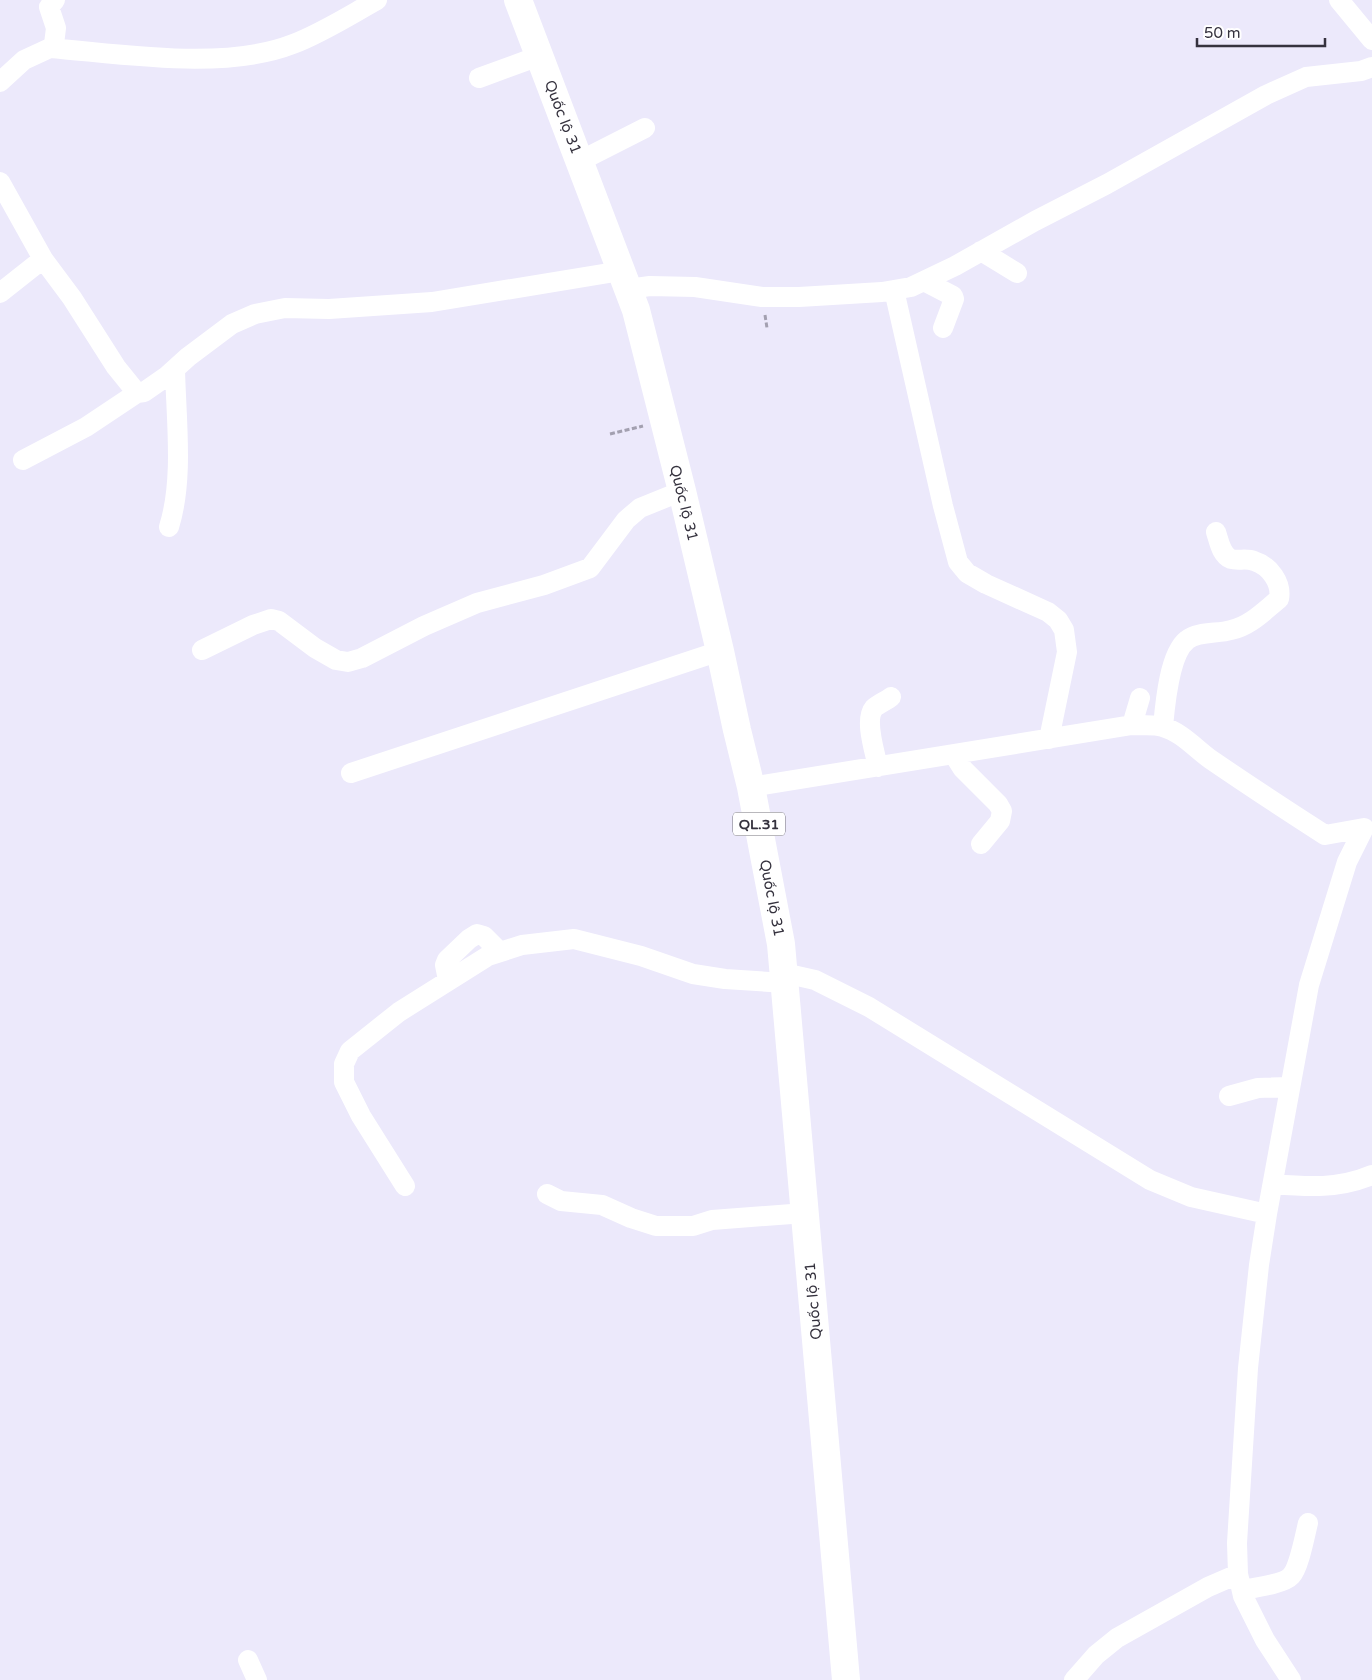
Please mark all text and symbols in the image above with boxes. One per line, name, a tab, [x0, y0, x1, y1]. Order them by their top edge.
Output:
scale bar	[1197, 15, 1324, 47]
text: 50 m	[1204, 24, 1241, 42]
street label: Quốc lộ 31	[541, 77, 585, 157]
street label: Quốc lộ 31	[666, 463, 702, 543]
road number: QL.31	[733, 812, 785, 836]
street label: Quốc lộ 31	[756, 858, 788, 938]
street label: Quốc lộ 31	[801, 1261, 825, 1341]

